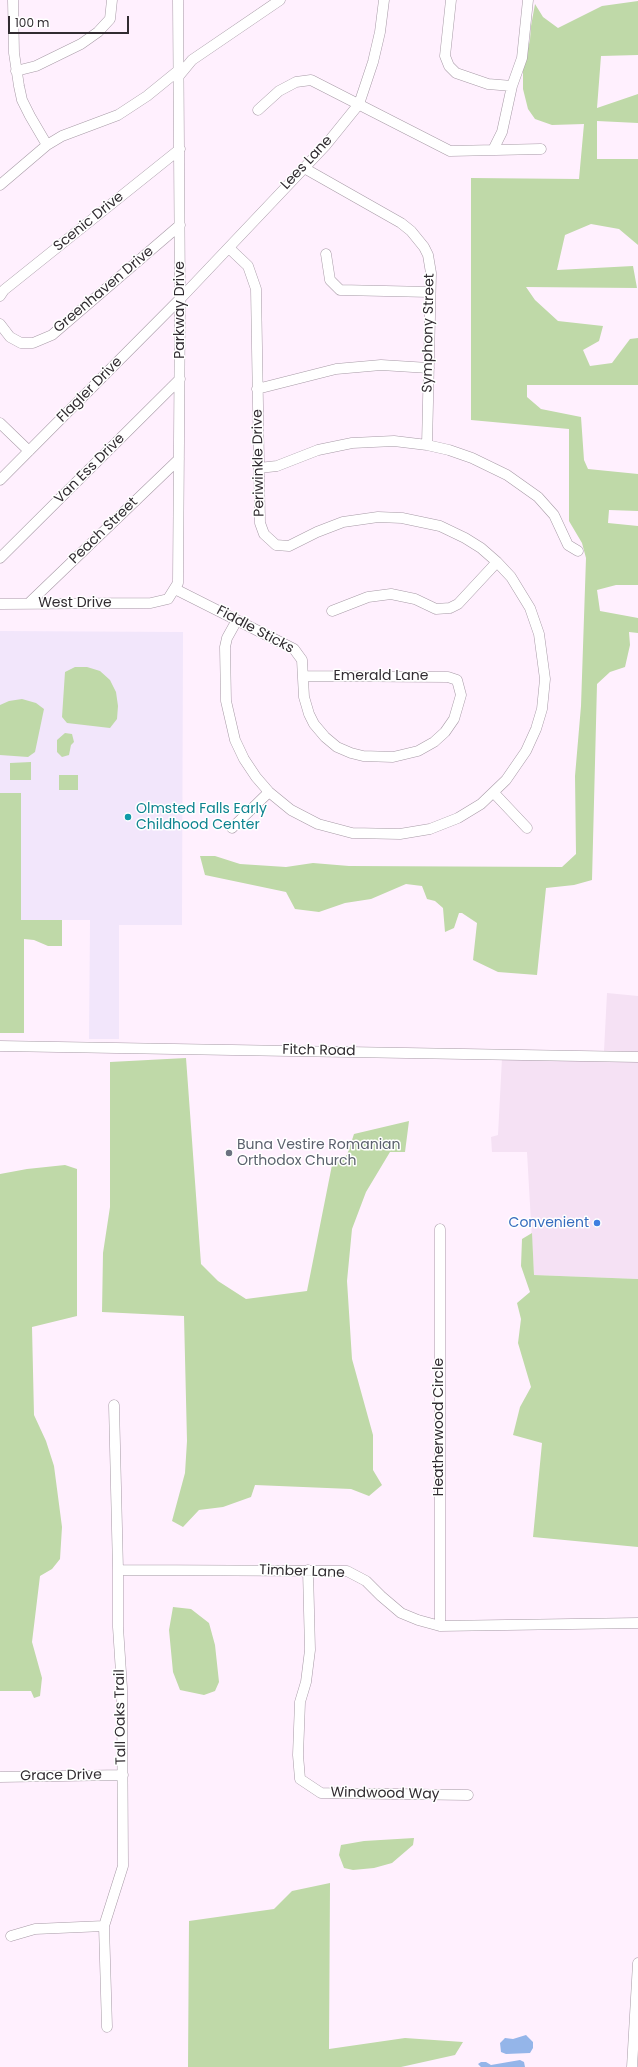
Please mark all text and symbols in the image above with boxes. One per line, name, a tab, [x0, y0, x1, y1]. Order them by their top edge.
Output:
scale bar	[10, 8, 131, 34]
text: 100 m	[15, 14, 49, 31]
street label: Lees Lane	[278, 133, 336, 193]
street label: Scenic Drive	[51, 189, 127, 255]
street label: Greenhaven Drive	[51, 243, 157, 337]
street label: Parkway Drive	[172, 261, 188, 359]
street label: Symphony Street	[420, 273, 438, 393]
street label: Flagler Drive	[54, 354, 126, 426]
street label: Periwinkle Drive	[250, 409, 268, 517]
street label: Van Ess Drive	[51, 430, 129, 508]
street label: Peach Street	[66, 494, 142, 568]
street label: West Drive	[38, 595, 112, 611]
street label: Fiddle Sticks	[214, 603, 296, 657]
street label: Emerald Lane	[334, 668, 428, 684]
place label: Olmsted Falls Early Childhood Center	[136, 801, 267, 834]
marker: Olmsted Falls Early Childhood Center	[123, 812, 133, 822]
street label: Fitch Road	[282, 1042, 356, 1060]
place label: Buna Vestire Romanian Orthodox Church	[237, 1137, 401, 1170]
marker: Buna Vestire Romanian Orthodox Church	[224, 1148, 234, 1158]
place label: Convenient	[509, 1215, 589, 1231]
marker: Convenient	[592, 1218, 602, 1228]
street label: Heatherwood Circle	[431, 1358, 447, 1496]
street label: Timber Lane	[259, 1562, 345, 1582]
street label: Tall Oaks Trail	[112, 1669, 130, 1765]
street label: Grace Drive	[20, 1767, 102, 1785]
street label: Windwood Way	[330, 1785, 440, 1803]

